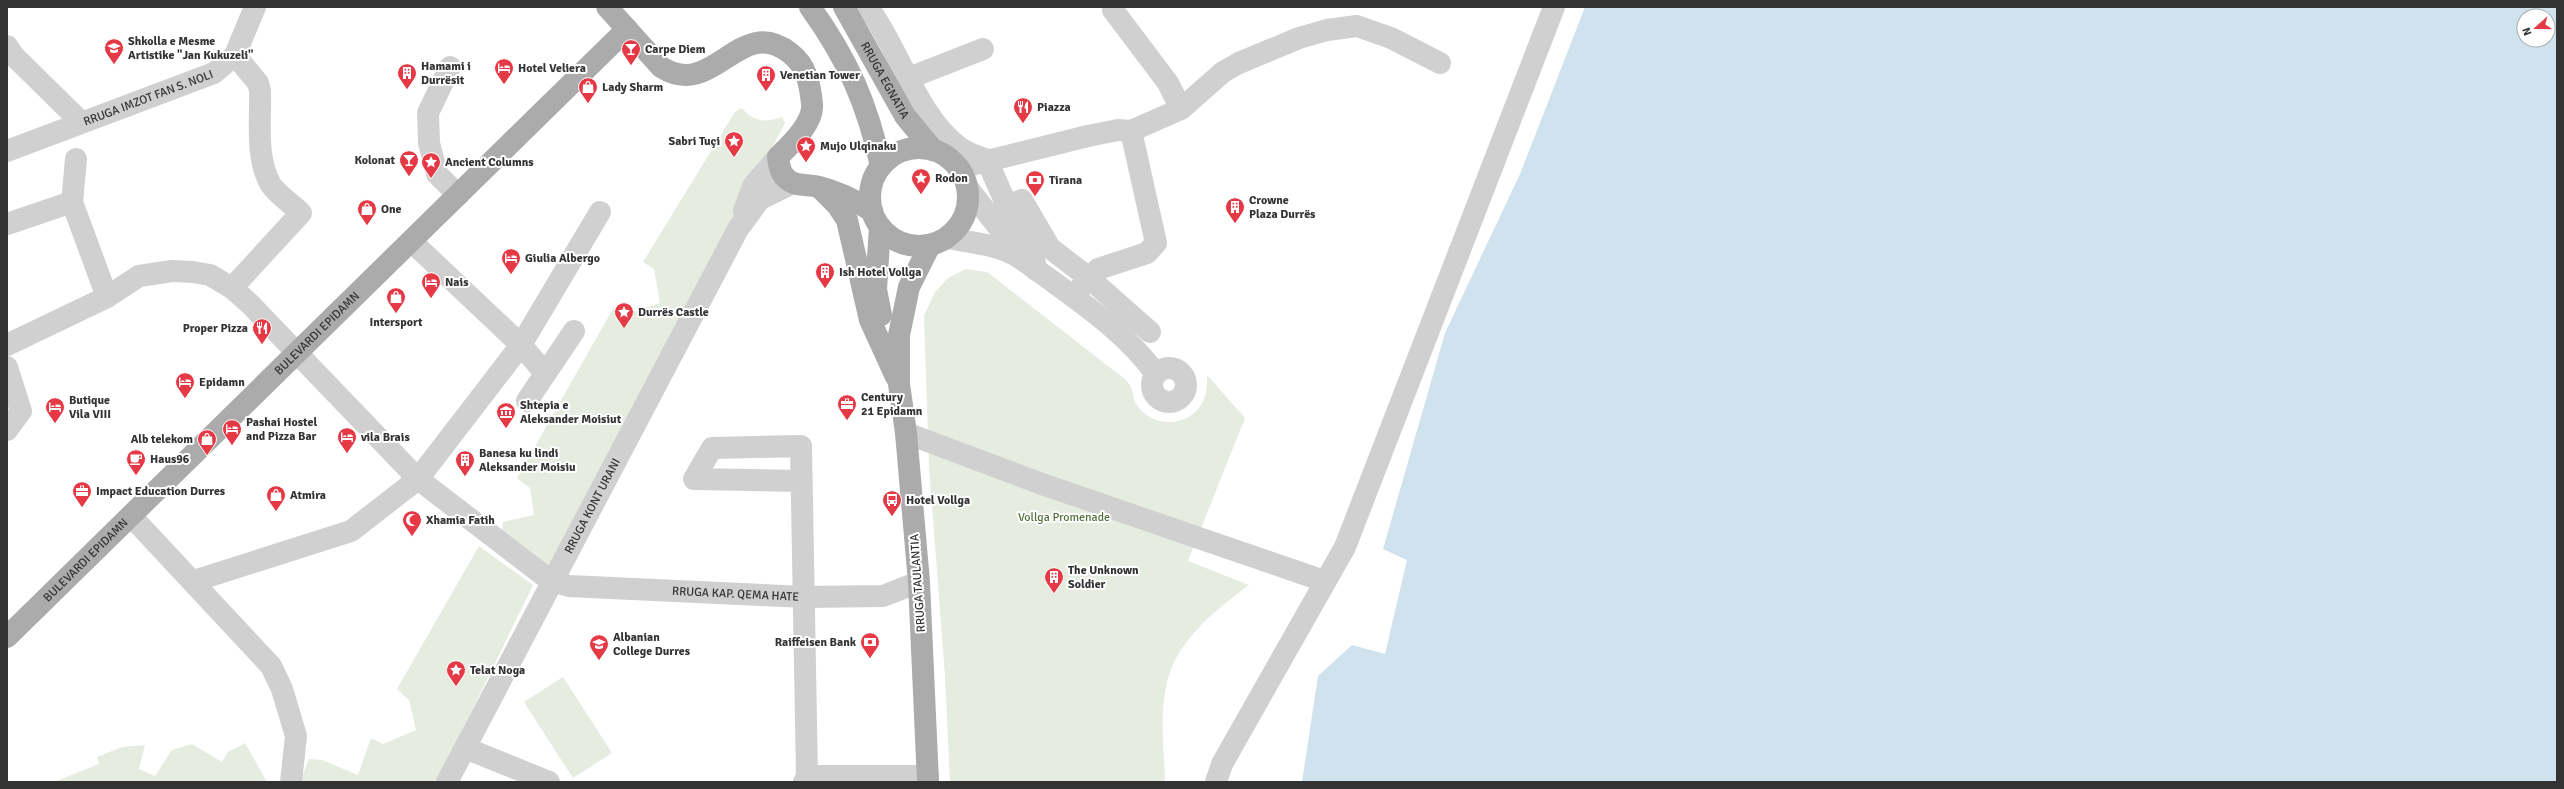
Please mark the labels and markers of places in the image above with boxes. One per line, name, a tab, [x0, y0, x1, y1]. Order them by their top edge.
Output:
place label: Shkolla e Mesme Artistike "Jan Kukuzeli"	[128, 34, 253, 63]
school or university icon: Shkolla e Mesme Artistike "Jan Kukuzeli"	[103, 37, 125, 65]
bar icon: Carpe Diem	[620, 38, 642, 66]
place label: Carpe Diem	[645, 42, 706, 57]
hotel icon: Hotel Veliera	[493, 57, 515, 85]
place label: Hamami i Durrësit	[421, 59, 471, 88]
place label: Hotel Veliera	[518, 61, 586, 76]
building icon: Hamami i Durrësit	[396, 62, 418, 90]
building icon: Venetian Tower	[755, 64, 777, 92]
place label: Venetian Tower	[780, 68, 860, 83]
shop icon: Lady Sharm	[577, 76, 599, 104]
place label: Lady Sharm	[602, 80, 664, 95]
restaurant icon: Piazza	[1012, 96, 1034, 124]
place label: Piazza	[1037, 100, 1071, 115]
place icon: Sabri Tuçi	[723, 130, 745, 158]
place label: Sabri Tuçi	[669, 134, 720, 149]
place icon: Mujo Ulqinaku	[795, 135, 817, 163]
place label: Mujo Ulqinaku	[820, 139, 897, 154]
bar icon: Kolonat	[398, 149, 420, 177]
place icon: Ancient Columns	[420, 151, 442, 179]
place label: Kolonat	[354, 153, 395, 168]
place label: Ancient Columns	[445, 155, 534, 170]
place icon: Rodon	[910, 167, 932, 195]
bank icon: Tirana	[1024, 169, 1046, 197]
place label: Rodon	[935, 171, 968, 186]
place label: Tirana	[1049, 173, 1082, 188]
place label: Crowne Plaza Durrës	[1249, 193, 1316, 222]
building icon: Crowne Plaza Durrës	[1224, 196, 1246, 224]
shop icon: One	[356, 198, 378, 226]
place label: One	[381, 202, 402, 217]
hotel icon: Giulia Albergo	[500, 247, 522, 275]
place label: Giulia Albergo	[525, 251, 600, 266]
building icon: Ish Hotel Vollga	[814, 261, 836, 289]
place label: Ish Hotel Vollga	[839, 265, 921, 280]
hotel icon: Nais	[420, 271, 442, 299]
place label: Nais	[445, 275, 469, 290]
shop icon: Intersport	[385, 286, 407, 314]
place icon: Durrës Castle	[613, 301, 635, 329]
place label: Durrës Castle	[638, 305, 709, 320]
place label: Intersport	[369, 315, 423, 330]
restaurant icon: Proper Pizza	[251, 317, 273, 345]
place label: Proper Pizza	[183, 321, 248, 336]
hotel icon: Epidamn	[174, 371, 196, 399]
place label: Epidamn	[199, 375, 245, 390]
place label: Century 21 Epidamn	[861, 390, 923, 419]
place label: Butique Vila VIII	[69, 393, 111, 422]
office icon: Century 21 Epidamn	[836, 393, 858, 421]
hotel icon: Butique Vila VIII	[44, 396, 66, 424]
place label: Shtepia e Aleksander Moisiut	[520, 398, 622, 427]
museum icon: Shtepia e Aleksander Moisiut	[495, 401, 517, 429]
place label: Pashai Hostel and Pizza Bar	[246, 415, 317, 444]
hotel icon: Pashai Hostel and Pizza Bar	[221, 418, 243, 446]
hotel icon: vila Brais	[336, 426, 358, 454]
shop icon: Alb telekom	[196, 428, 218, 456]
place label: vila Brais	[360, 430, 410, 445]
place label: Alb telekom	[131, 432, 193, 447]
place label: Banesa ku lindi Aleksander Moisiu	[479, 446, 576, 475]
cafe icon: Haus96	[125, 448, 147, 476]
building icon: Banesa ku lindi Aleksander Moisiu	[454, 449, 476, 477]
place label: Haus96	[150, 452, 190, 467]
office icon: Impact Education Durres	[71, 480, 93, 508]
place label: Impact Education Durres	[96, 484, 226, 499]
shop icon: Atmira	[265, 484, 287, 512]
place label: Atmira	[290, 488, 326, 503]
bus stop icon: Hotel Vollga	[881, 489, 903, 517]
place label: Hotel Vollga	[906, 493, 970, 508]
mosque icon: Xhamia Fatih	[401, 509, 423, 537]
place label: Xhamia Fatih	[426, 513, 495, 528]
place label: The Unknown Soldier	[1068, 563, 1139, 592]
building icon: The Unknown Soldier	[1043, 566, 1065, 594]
place label: Albanian College Durres	[613, 630, 691, 659]
bank icon: Raiffeisen Bank	[859, 631, 881, 659]
school or university icon: Albanian College Durres	[588, 633, 610, 661]
place label: Raiffeisen Bank	[775, 635, 857, 650]
place icon: Telat Noga	[445, 659, 467, 687]
place label: Telat Noga	[470, 663, 525, 678]

